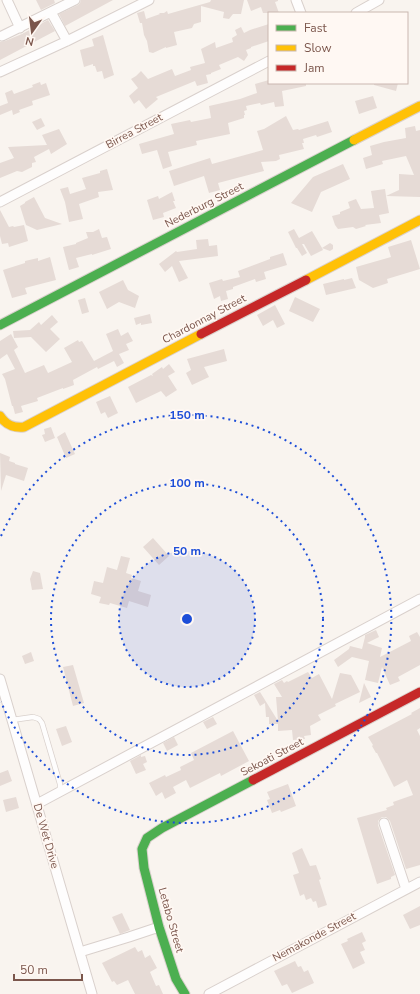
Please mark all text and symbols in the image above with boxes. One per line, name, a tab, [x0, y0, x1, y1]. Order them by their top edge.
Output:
north arrow	[12, 12, 52, 52]
legend	[268, 12, 408, 84]
text: Fast	[304, 20, 327, 36]
text: N	[24, 33, 36, 49]
text: Slow	[304, 40, 332, 56]
text: Jam	[303, 60, 325, 76]
street label: Birrea Street	[103, 110, 165, 152]
street label: Nederburg Street	[162, 179, 246, 231]
street label: Chardonnay Street	[160, 291, 249, 347]
text: 150 m	[169, 407, 205, 423]
text: 100 m	[169, 475, 205, 491]
text: 50 m	[173, 543, 201, 559]
centre of rings	[180, 612, 194, 626]
street label: Sekoati Street	[238, 734, 306, 780]
street label: De Wet Drive	[30, 802, 62, 870]
street label: Letabo Street	[155, 886, 187, 954]
street label: Nemakonde Street	[270, 909, 358, 965]
scale bar	[14, 956, 82, 982]
text: 50 m	[20, 962, 48, 978]

